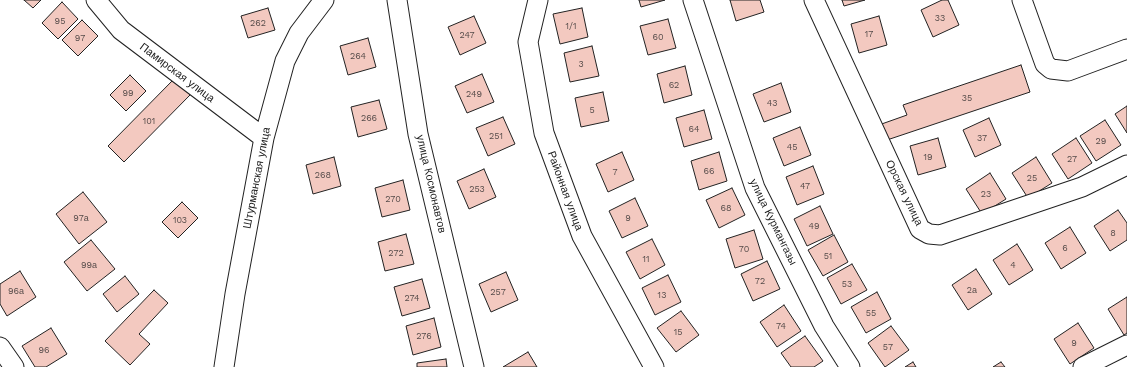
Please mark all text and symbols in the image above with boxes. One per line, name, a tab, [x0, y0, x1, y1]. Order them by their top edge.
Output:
house number: 33	[935, 13, 945, 23]
house number: 95	[55, 16, 65, 26]
house number: 262	[250, 18, 266, 28]
house number: 1/1	[566, 21, 576, 31]
house number: 17	[865, 29, 873, 39]
house number: 247	[459, 30, 475, 40]
house number: 60	[652, 32, 664, 42]
house number: 97	[75, 33, 85, 43]
street label: Памирская улица	[137, 41, 217, 105]
house number: 264	[350, 51, 366, 61]
house number: 3	[578, 59, 584, 69]
house number: 62	[669, 80, 679, 90]
house number: 99	[122, 88, 134, 98]
house number: 249	[466, 89, 482, 99]
house number: 35	[962, 93, 972, 103]
house number: 43	[767, 98, 777, 108]
house number: 5	[589, 105, 595, 115]
house number: 266	[361, 113, 377, 123]
house number: 101	[143, 116, 155, 126]
house number: 64	[689, 124, 699, 134]
street label: Штурманская улица	[241, 126, 273, 230]
house number: 251	[489, 131, 503, 141]
house number: 37	[977, 133, 987, 143]
street label: улица Космонавтов	[413, 134, 449, 234]
house number: 29	[1096, 136, 1106, 146]
house number: 45	[787, 142, 797, 152]
street label: Районная улица	[545, 149, 585, 233]
house number: 19	[923, 152, 933, 162]
house number: 27	[1067, 154, 1077, 164]
street label: Орская улица	[882, 158, 926, 228]
house number: 66	[704, 166, 714, 176]
house number: 7	[612, 167, 618, 177]
house number: 268	[315, 170, 331, 180]
house number: 25	[1027, 173, 1037, 183]
street label: улица Курмангазы	[746, 177, 800, 267]
house number: 47	[800, 181, 810, 191]
house number: 253	[469, 184, 485, 194]
house number: 23	[981, 189, 991, 199]
house number: 270	[385, 194, 401, 204]
house number: 68	[720, 203, 732, 213]
house number: 97а	[73, 213, 89, 223]
house number: 9	[625, 213, 631, 223]
house number: 103	[173, 215, 187, 225]
house number: 49	[808, 221, 820, 231]
house number: 8	[1110, 228, 1116, 238]
house number: 6	[1062, 243, 1068, 253]
house number: 70	[739, 244, 749, 254]
house number: 272	[388, 248, 404, 258]
house number: 51	[824, 251, 832, 261]
house number: 11	[642, 254, 650, 264]
house number: 99а	[81, 260, 97, 270]
house number: 4	[1010, 260, 1016, 270]
house number: 72	[755, 276, 765, 286]
house number: 53	[842, 279, 852, 289]
house number: 2а	[967, 285, 977, 295]
house number: 96а	[8, 286, 24, 296]
house number: 257	[490, 287, 506, 297]
house number: 13	[658, 290, 666, 300]
house number: 274	[404, 293, 420, 303]
house number: 55	[866, 308, 876, 318]
house number: 74	[776, 321, 786, 331]
house number: 15	[674, 327, 682, 337]
house number: 276	[416, 331, 432, 341]
house number: 9	[1071, 338, 1077, 348]
house number: 57	[883, 342, 893, 352]
house number: 96	[38, 345, 50, 355]

